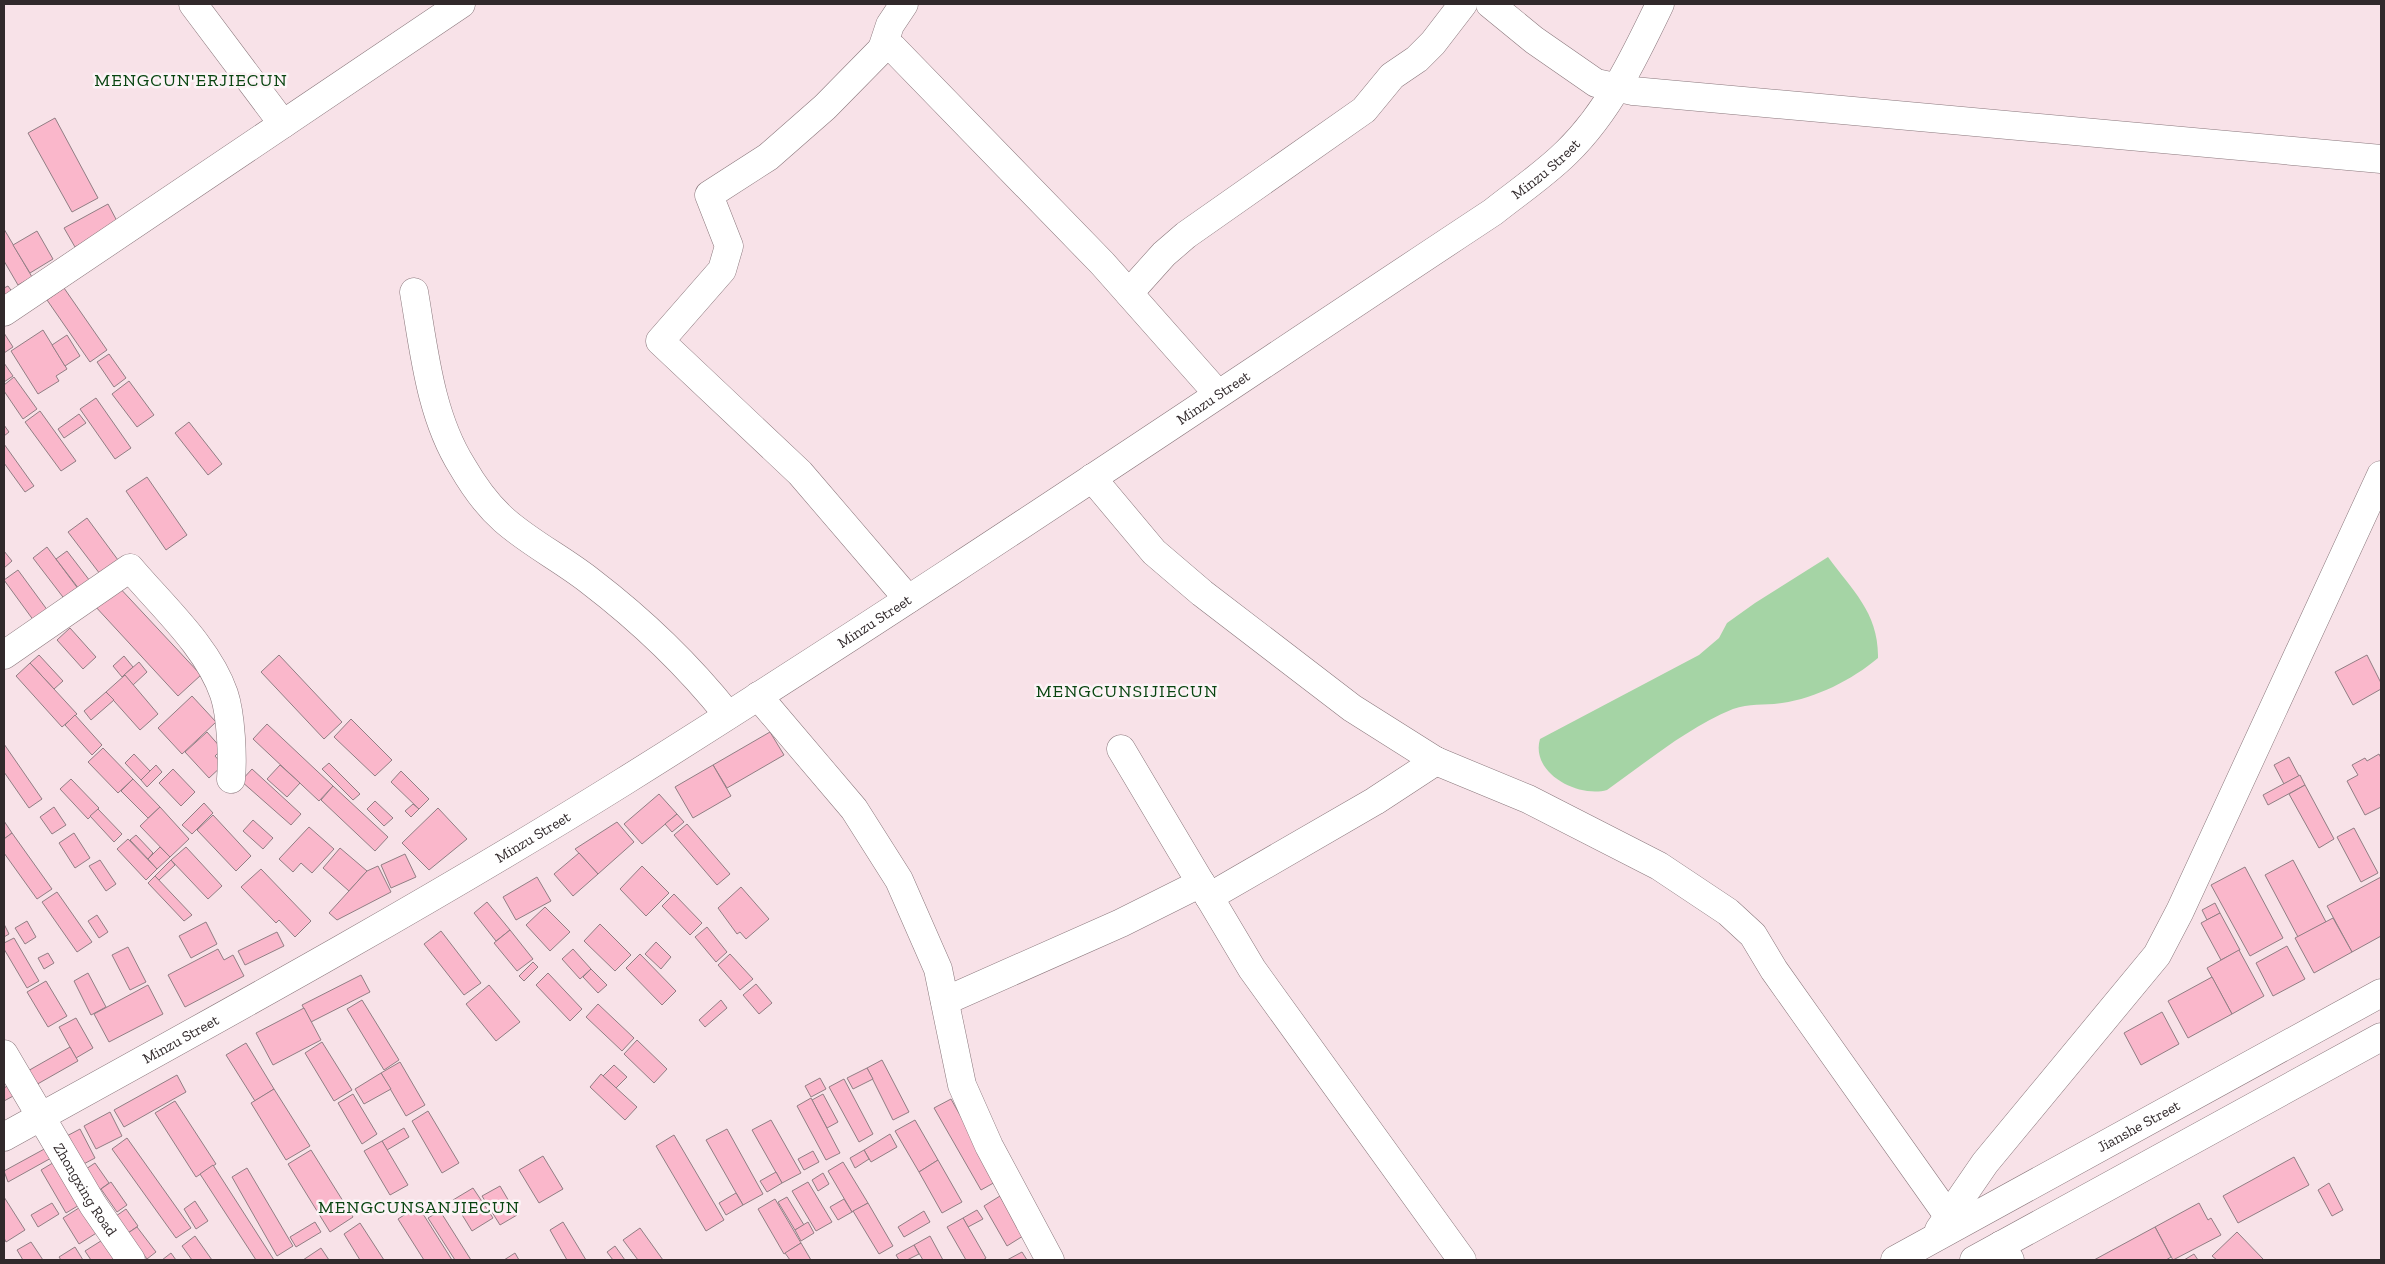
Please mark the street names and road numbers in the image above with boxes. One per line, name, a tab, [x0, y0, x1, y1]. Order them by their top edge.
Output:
street label: Minzu Street	[1508, 135, 1584, 203]
street label: Minzu Street	[1173, 367, 1254, 429]
street label: Minzu Street	[834, 591, 915, 652]
street label: Minzu Street	[492, 807, 574, 867]
street label: Minzu Street	[139, 1011, 222, 1068]
street label: Jianshe Street	[2094, 1096, 2184, 1156]
street label: Zhongxing Road	[50, 1140, 121, 1240]

